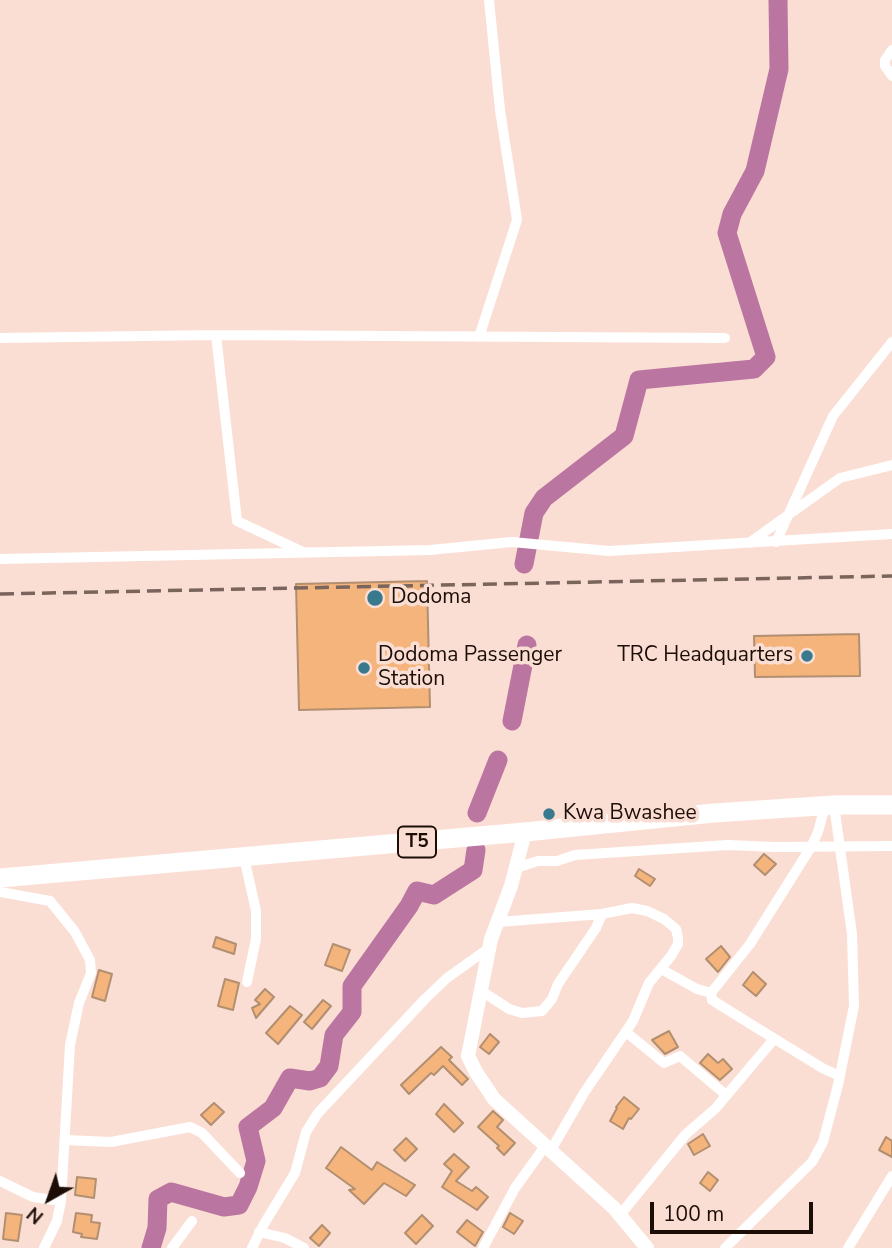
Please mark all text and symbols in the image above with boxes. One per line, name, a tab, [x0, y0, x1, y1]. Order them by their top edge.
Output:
place label: Dodoma	[391, 585, 471, 611]
marker: Dodoma	[365, 588, 385, 608]
place label: Dodoma Passenger Station	[378, 643, 562, 693]
place label: TRC Headquarters	[617, 643, 793, 669]
marker: TRC Headquarters	[799, 648, 815, 664]
marker: Dodoma Passenger Station	[356, 660, 372, 676]
place label: Kwa Bwashee	[563, 801, 697, 827]
marker: Kwa Bwashee	[541, 806, 557, 822]
road number: T5	[398, 827, 436, 858]
north arrow	[14, 1164, 84, 1234]
scale bar	[654, 1188, 817, 1232]
text: 100 m	[663, 1200, 724, 1228]
text: N	[22, 1201, 49, 1230]

